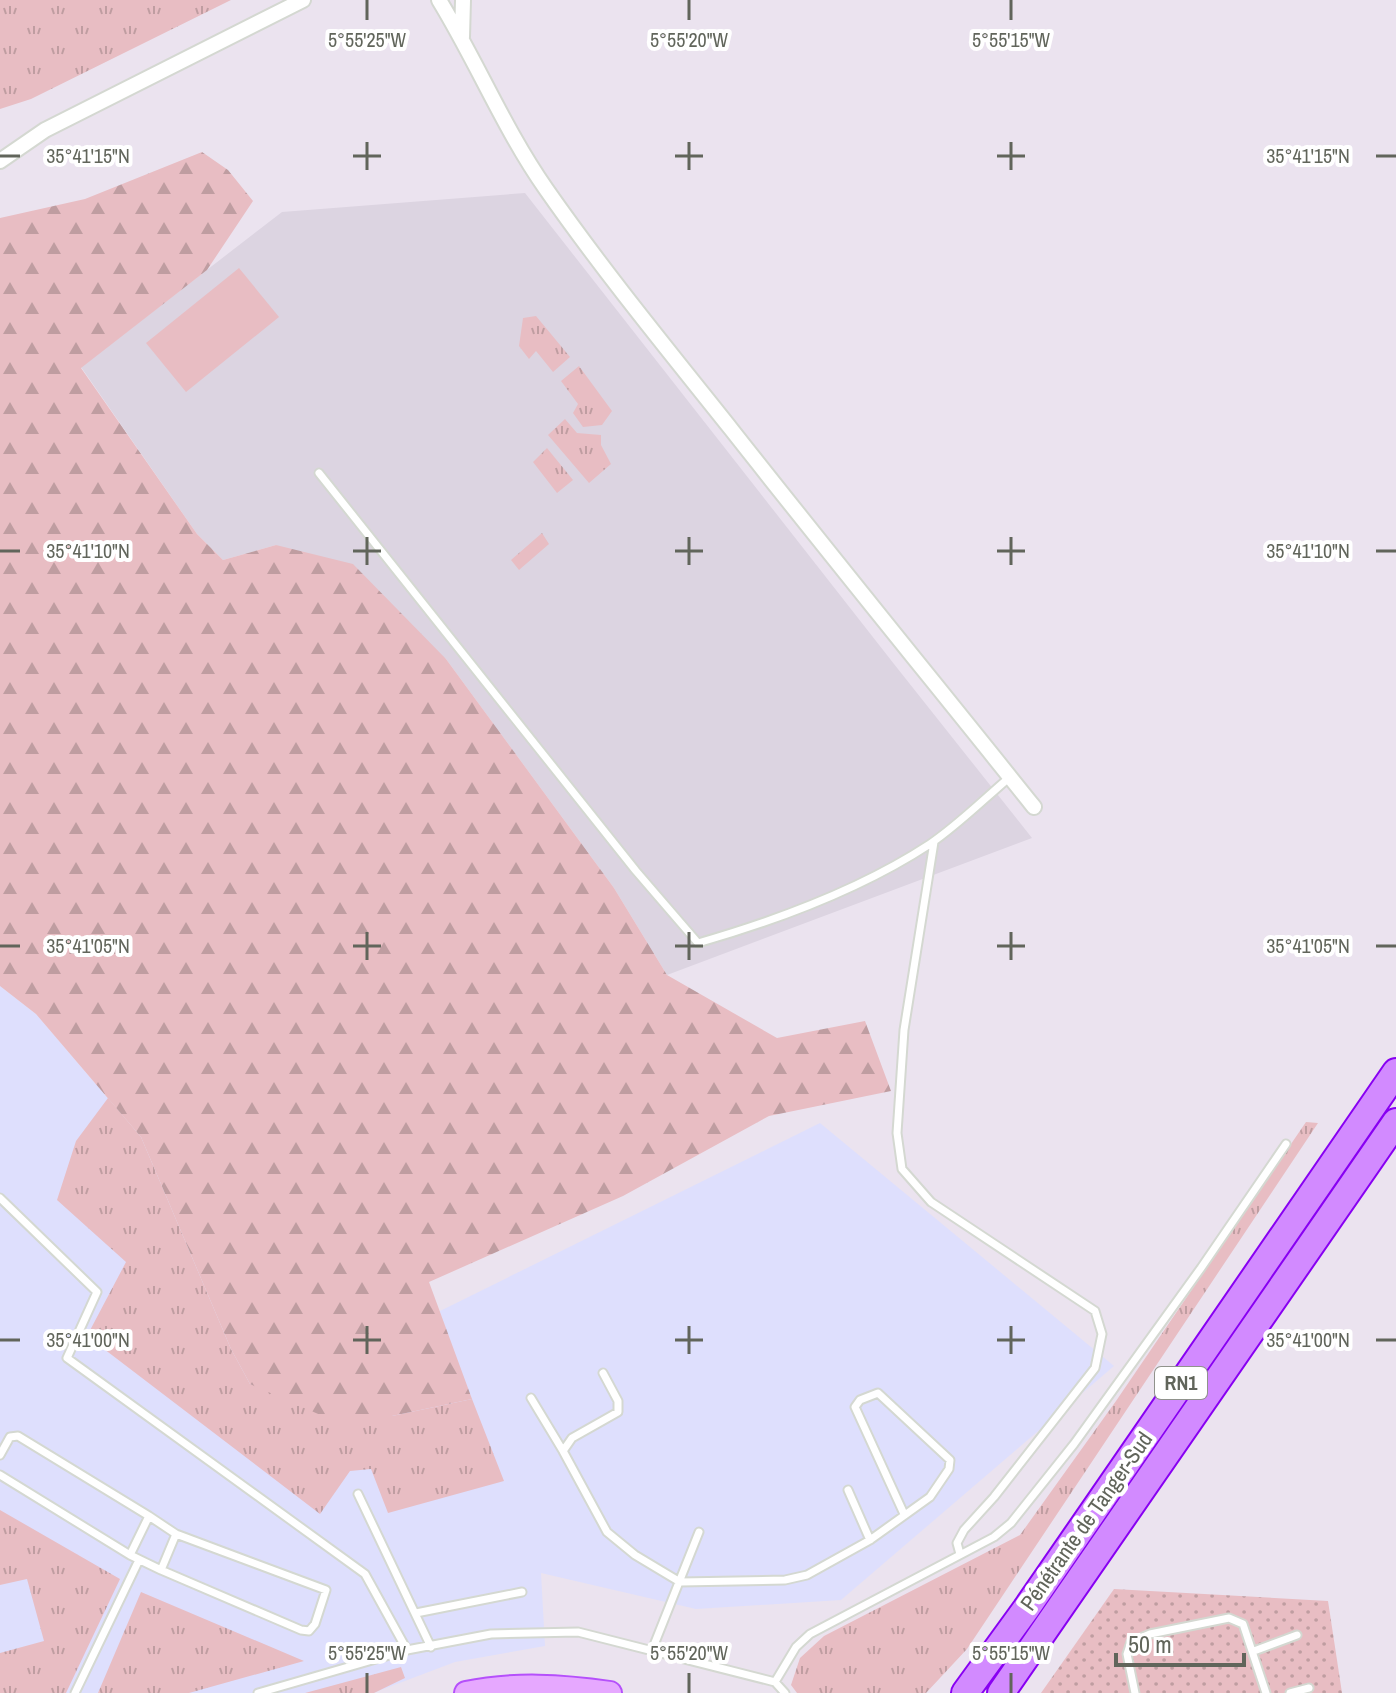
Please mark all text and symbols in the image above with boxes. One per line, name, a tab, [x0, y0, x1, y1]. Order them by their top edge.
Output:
text: 5°55'25"W	[328, 26, 407, 53]
text: 5°55'20"W	[650, 26, 729, 53]
text: 5°55'15"W	[972, 26, 1051, 53]
text: 35°41'15"N	[46, 142, 130, 169]
text: 35°41'15"N	[1266, 142, 1350, 169]
text: 35°41'10"N	[46, 537, 130, 564]
text: 35°41'10"N	[1266, 537, 1350, 564]
text: 35°41'05"N	[46, 932, 130, 959]
text: 35°41'05"N	[1266, 932, 1350, 959]
text: 35°41'00"N	[46, 1326, 130, 1353]
text: 35°41'00"N	[1266, 1326, 1350, 1353]
road number: RN1	[1155, 1367, 1207, 1399]
street label: Pénétrante de Tanger-Sud	[1013, 1426, 1159, 1616]
scale bar	[1116, 1617, 1244, 1667]
text: 50 m	[1128, 1628, 1172, 1660]
text: 5°55'25"W	[328, 1639, 407, 1666]
text: 5°55'20"W	[650, 1639, 729, 1666]
text: 5°55'15"W	[972, 1639, 1051, 1666]

